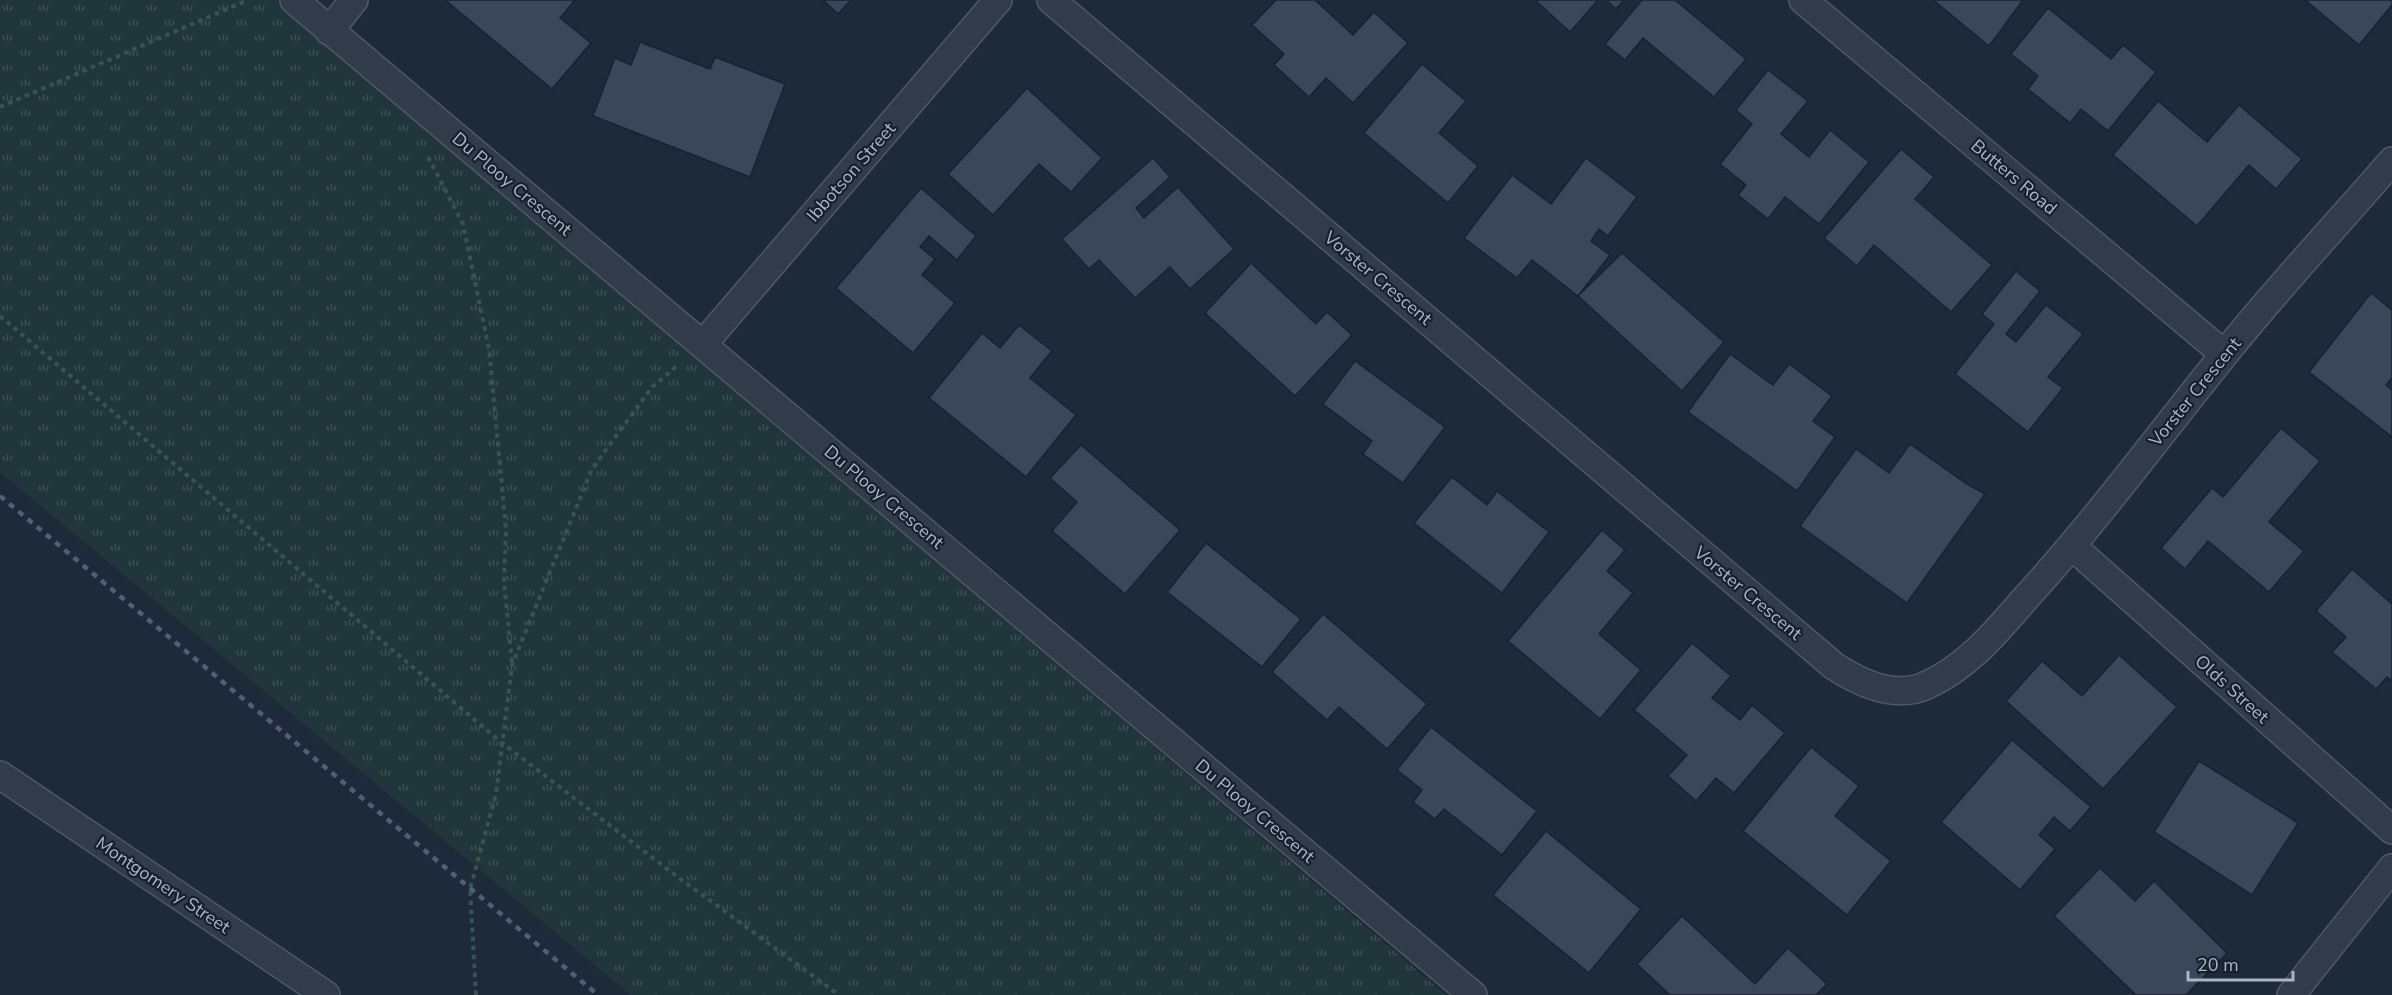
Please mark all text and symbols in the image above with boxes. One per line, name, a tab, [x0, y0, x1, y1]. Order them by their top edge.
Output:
street label: Ibbotson Street	[801, 117, 901, 227]
street label: Du Plooy Crescent	[447, 127, 577, 242]
street label: Butters Road	[1966, 134, 2062, 220]
street label: Vorster Crescent	[1318, 225, 1438, 331]
street label: Vorster Crescent	[2143, 332, 2247, 452]
street label: Du Plooy Crescent	[819, 440, 949, 555]
street label: Vorster Crescent	[1688, 540, 1808, 646]
street label: Olds Street	[2190, 649, 2275, 729]
street label: Du Plooy Crescent	[1190, 754, 1320, 869]
street label: Montgomery Street	[91, 831, 236, 939]
scale bar	[2188, 944, 2293, 982]
text: 20 m	[2197, 953, 2239, 977]

